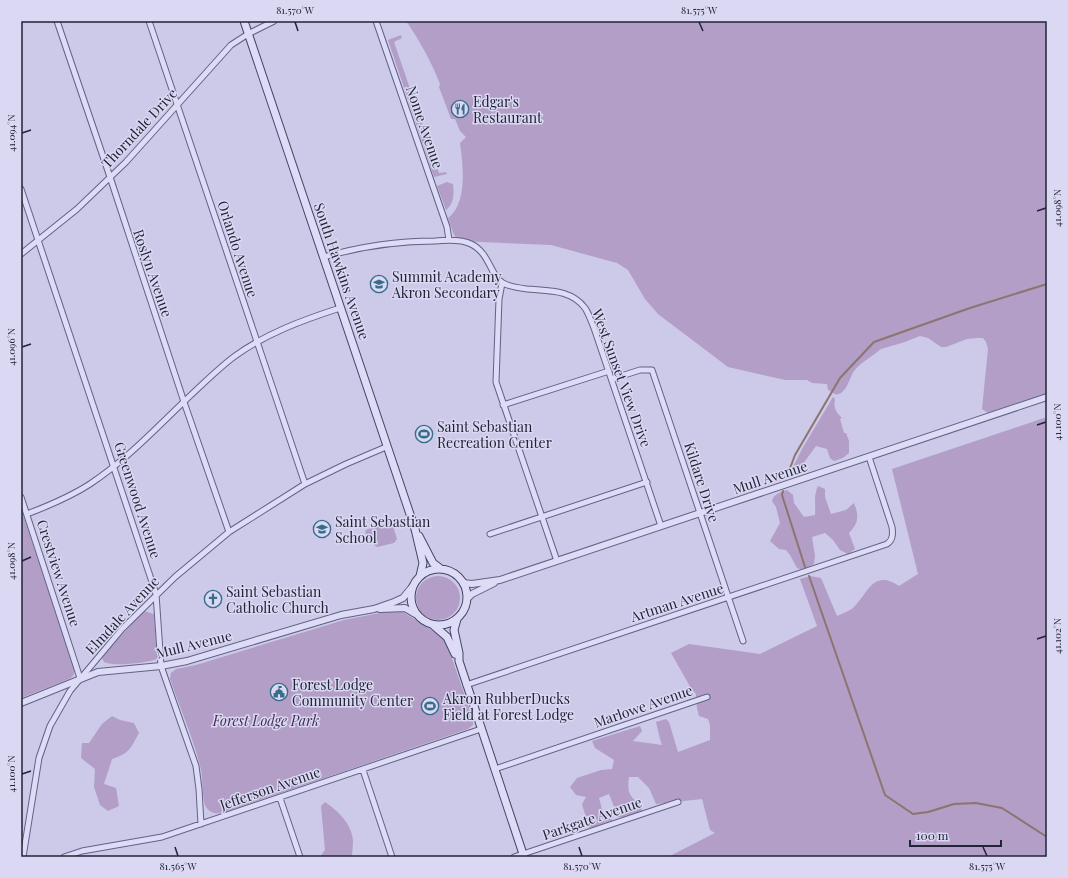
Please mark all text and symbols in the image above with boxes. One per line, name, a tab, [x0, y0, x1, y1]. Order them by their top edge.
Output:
text: 81.570°W	[276, 3, 315, 17]
text: 81.575°W	[681, 3, 718, 17]
street label: Nome Avenue	[402, 83, 448, 171]
street label: Thorndale Drive	[97, 84, 181, 172]
place label: Edgar's Restaurant	[473, 92, 543, 127]
restaurant icon: Edgar's Restaurant	[450, 99, 470, 119]
text: 41.094°N	[4, 114, 18, 152]
text: 41.098°N	[1050, 189, 1064, 227]
street label: Orlando Avenue	[213, 198, 263, 300]
street label: South Hawkins Avenue	[310, 200, 374, 342]
street label: Roslyn Avenue	[129, 227, 177, 319]
place label: Summit Academy Akron Secondary	[391, 267, 502, 302]
school or university icon: Summit Academy Akron Secondary	[369, 274, 389, 294]
street label: West Sunset View Drive	[588, 305, 656, 450]
text: 41.096°N	[4, 328, 18, 366]
text: 41.100°N	[1050, 404, 1064, 440]
place label: Saint Sebastian Recreation Center	[437, 417, 553, 452]
sports icon: Saint Sebastian Recreation Center	[414, 424, 434, 444]
street label: Greenwood Avenue	[110, 439, 166, 561]
street label: Kildare Drive	[680, 440, 724, 524]
street label: Mull Avenue	[730, 456, 810, 498]
place label: Saint Sebastian School	[335, 512, 431, 547]
street label: Crestview Avenue	[33, 517, 85, 629]
school or university icon: Saint Sebastian School	[312, 519, 332, 539]
text: 41.098°N	[4, 542, 18, 580]
street label: Elmdale Avenue	[81, 572, 163, 658]
street label: Artman Avenue	[627, 578, 726, 626]
place label: Saint Sebastian Catholic Church	[226, 582, 329, 617]
church icon: Saint Sebastian Catholic Church	[203, 589, 223, 609]
text: 41.102°N	[1050, 618, 1064, 654]
street label: Mull Avenue	[154, 625, 234, 663]
place label: Forest Lodge Community Center	[292, 675, 414, 710]
street label: Marlowe Avenue	[591, 680, 695, 732]
public building icon: Forest Lodge Community Center	[269, 682, 289, 702]
place label: Akron RubberDucks Field at Forest Lodge	[442, 689, 574, 724]
sports icon: Akron RubberDucks Field at Forest Lodge	[420, 696, 440, 716]
park label: Forest Lodge Park	[212, 711, 319, 730]
text: 41.100°N	[4, 756, 18, 792]
street label: Jefferson Avenue	[216, 762, 323, 814]
street label: Parkgate Avenue	[540, 792, 644, 844]
scale bar	[910, 822, 1001, 848]
text: 100 m	[916, 827, 949, 843]
text: 81.565°W	[159, 859, 198, 873]
text: 81.570°W	[563, 859, 602, 873]
text: 81.575°W	[969, 859, 1006, 873]

